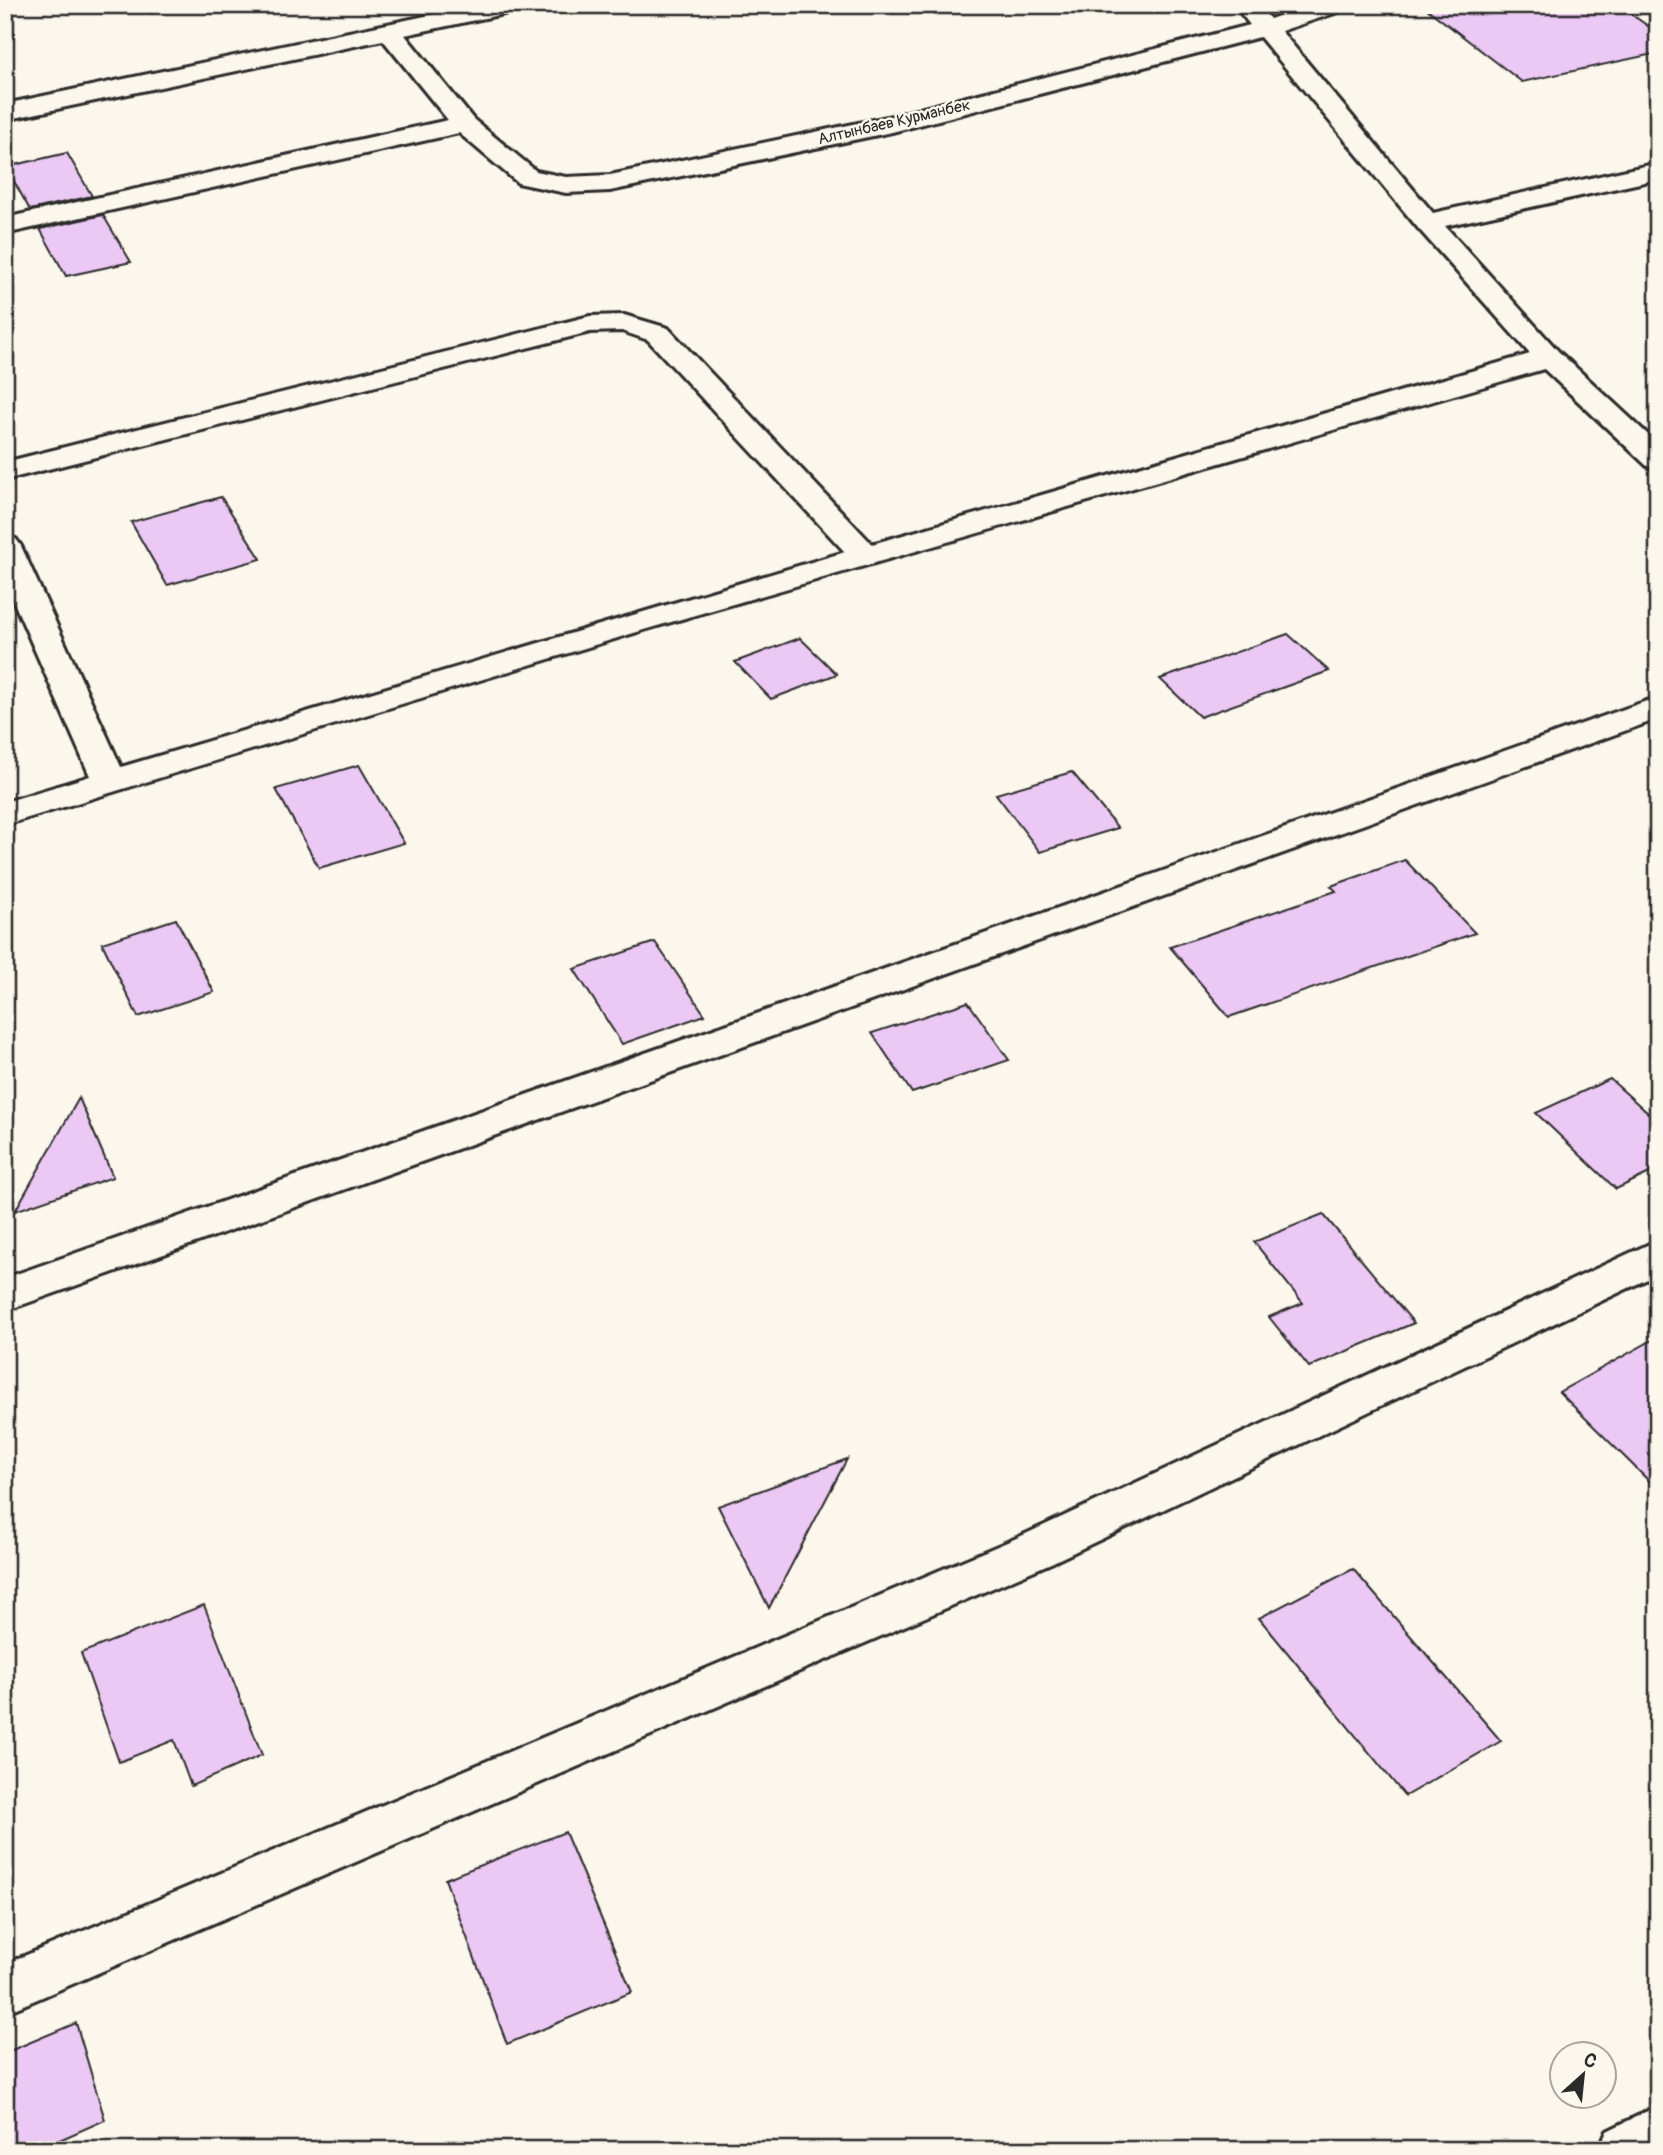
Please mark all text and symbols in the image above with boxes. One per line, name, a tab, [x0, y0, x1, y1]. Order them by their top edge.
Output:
street label: Алтынбаев Курманбек	[816, 95, 972, 149]
north arrow	[1548, 2039, 1618, 2110]
text: С	[1580, 2047, 1601, 2074]

